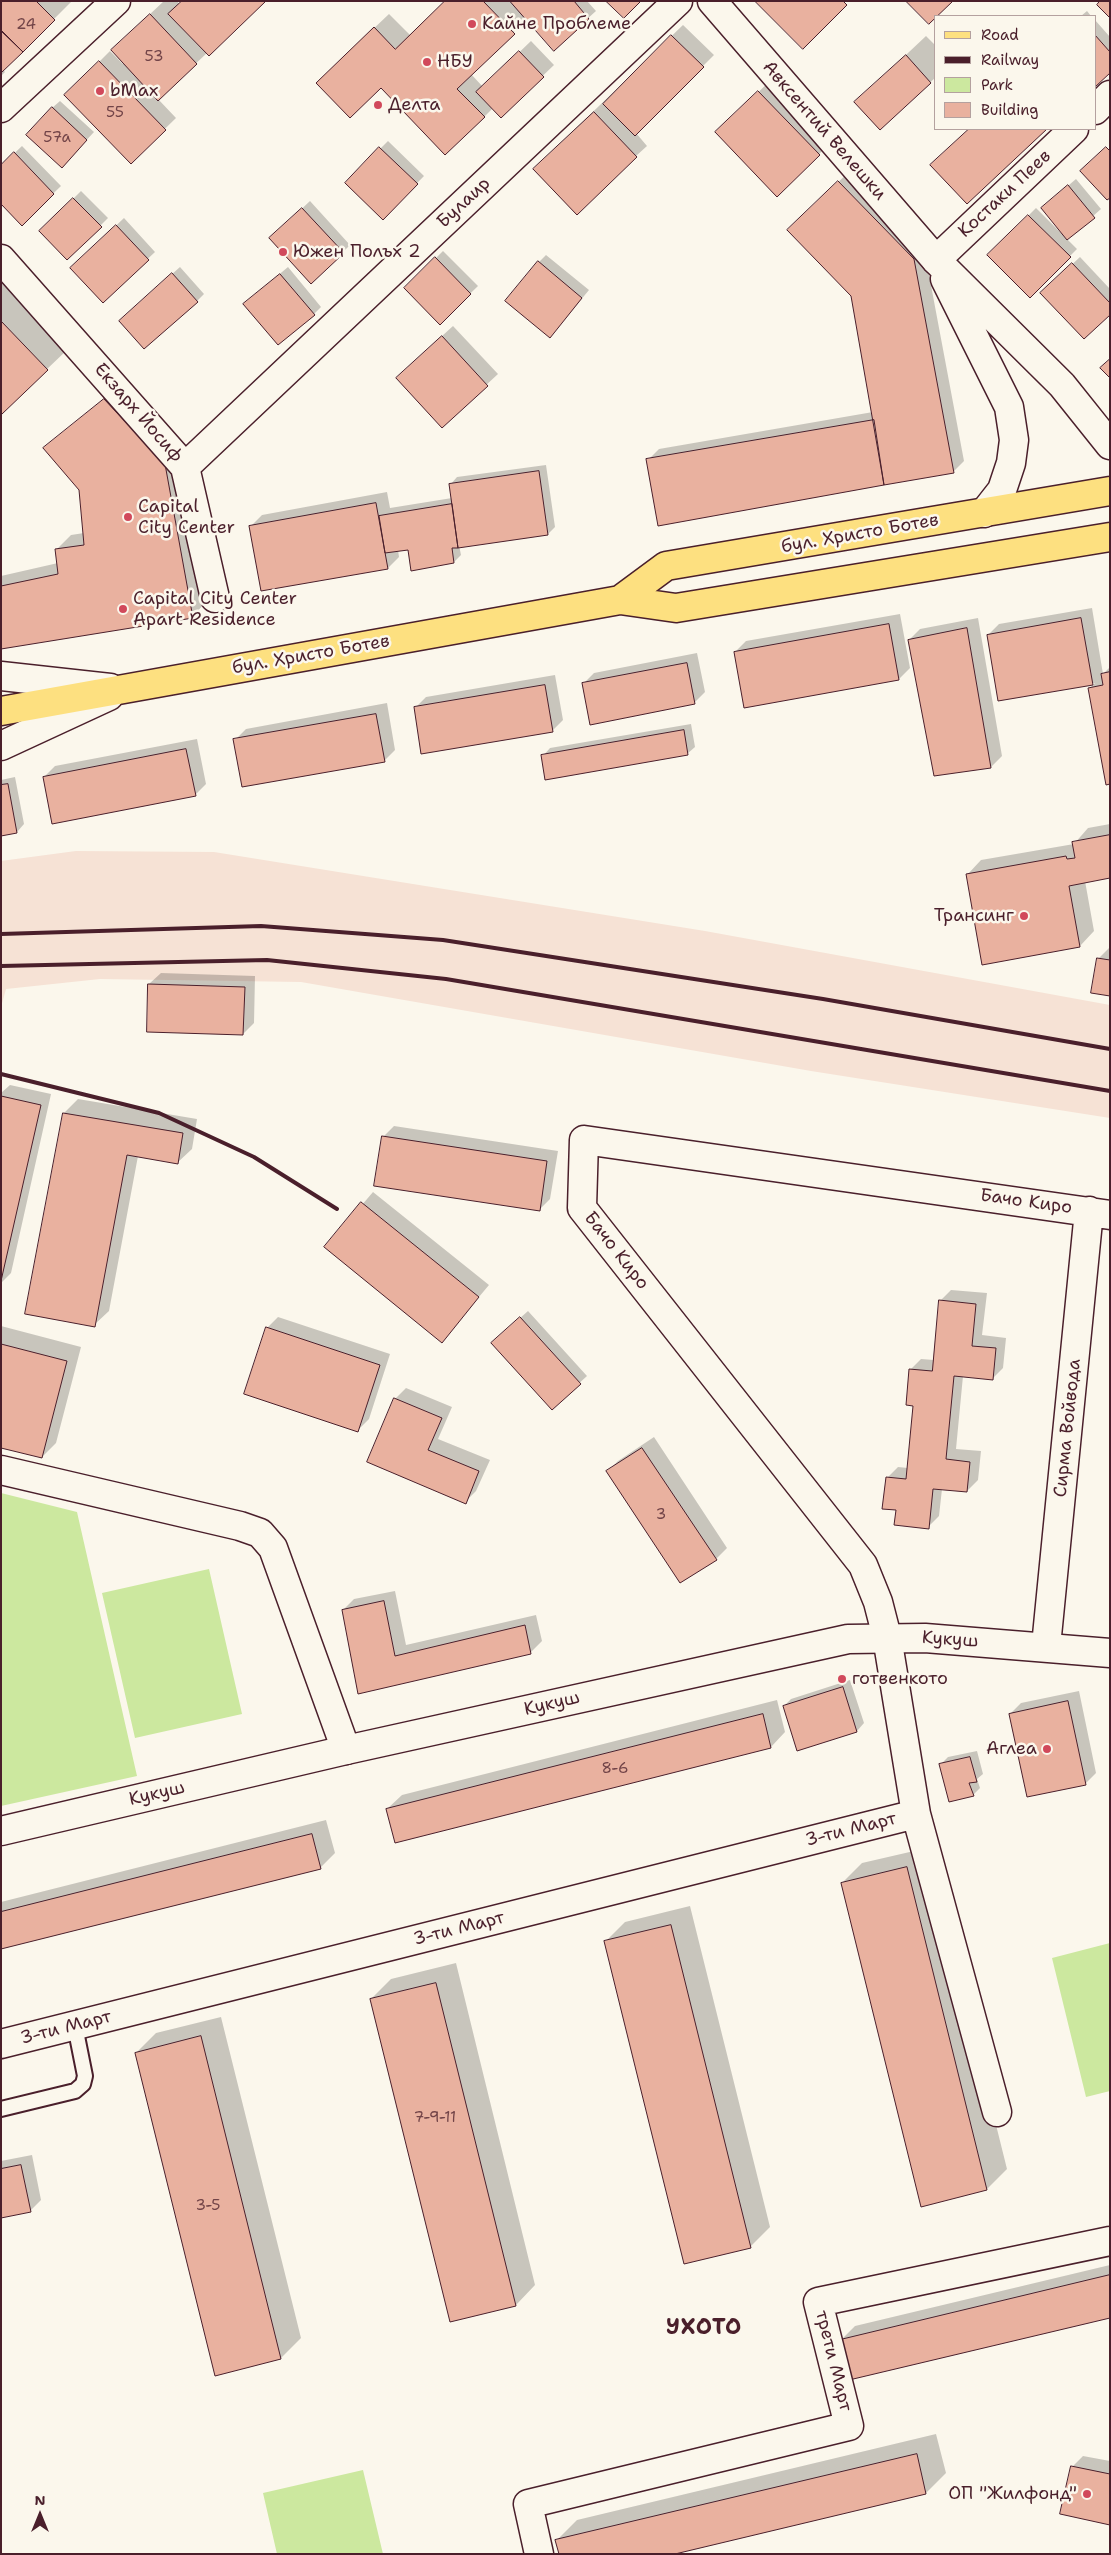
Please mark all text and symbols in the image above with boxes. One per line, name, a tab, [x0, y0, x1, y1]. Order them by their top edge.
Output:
place label: Кайне Проблеме	[482, 13, 631, 35]
legend	[934, 15, 1096, 130]
house number: 24	[16, 16, 36, 34]
marker: Кайне Проблеме	[466, 18, 478, 30]
text: Road	[981, 25, 1019, 45]
house number: 53	[145, 48, 163, 66]
text: Railway	[981, 50, 1039, 70]
place label: НБУ	[437, 51, 473, 73]
marker: НБУ	[421, 56, 433, 68]
street label: Авксентий Велешки	[758, 57, 890, 205]
text: Park	[981, 75, 1013, 95]
place label: bMax	[110, 80, 158, 102]
marker: bMax	[94, 85, 106, 97]
place label: Делта	[388, 94, 440, 116]
marker: Делта	[372, 99, 384, 111]
text: Building	[981, 100, 1038, 120]
house number: 55	[106, 104, 124, 122]
house number: 57a	[43, 129, 71, 147]
street label: Костаки Пеев	[954, 146, 1056, 242]
street label: Булаир	[433, 173, 495, 233]
place label: Южен Полъх 2	[293, 241, 421, 263]
marker: Южен Полъх 2	[277, 246, 289, 258]
street label: Екзарх Йосиф	[89, 359, 187, 467]
place label: Capital City Center	[138, 496, 235, 538]
street label: бул. Христо Ботев	[780, 510, 940, 558]
marker: Capital City Center	[122, 511, 134, 523]
place label: Capital City Center Apart Residence	[133, 588, 297, 630]
marker: Capital City Center Apart Residence	[117, 603, 129, 615]
street label: бул. Христо Ботев	[231, 631, 391, 679]
place label: Трансинг	[934, 905, 1014, 927]
marker: Трансинг	[1018, 910, 1030, 922]
street label: Бачо Киро	[979, 1185, 1073, 1219]
street label: Бачо Киро	[579, 1208, 653, 1294]
street label: Сирма Войвода	[1050, 1358, 1086, 1498]
house number: 3	[656, 1506, 666, 1524]
street label: Кукуш	[921, 1627, 979, 1653]
place label: готвенкото	[852, 1668, 948, 1690]
marker: готвенкото	[836, 1673, 848, 1685]
street label: Кукуш	[522, 1687, 582, 1721]
place label: Аглеа	[986, 1738, 1037, 1760]
marker: Аглеа	[1041, 1743, 1053, 1755]
house number: 8-6	[602, 1760, 628, 1778]
street label: Кукуш	[127, 1777, 187, 1811]
street label: 3-ти Март	[803, 1808, 899, 1852]
street label: 3-ти Март	[411, 1907, 507, 1951]
street label: 3-ти Март	[18, 2006, 114, 2050]
house number: 7-9-11	[414, 2109, 456, 2127]
house number: 3-5	[196, 2197, 220, 2215]
street label: трети Март	[810, 2308, 856, 2414]
district label: УХОТО	[665, 2315, 743, 2341]
place label: ОП "Жилфонд"	[948, 2483, 1077, 2505]
marker: ОП "Жилфонд"	[1081, 2488, 1093, 2500]
north arrow	[15, 2490, 65, 2540]
text: N	[34, 2491, 46, 2509]

